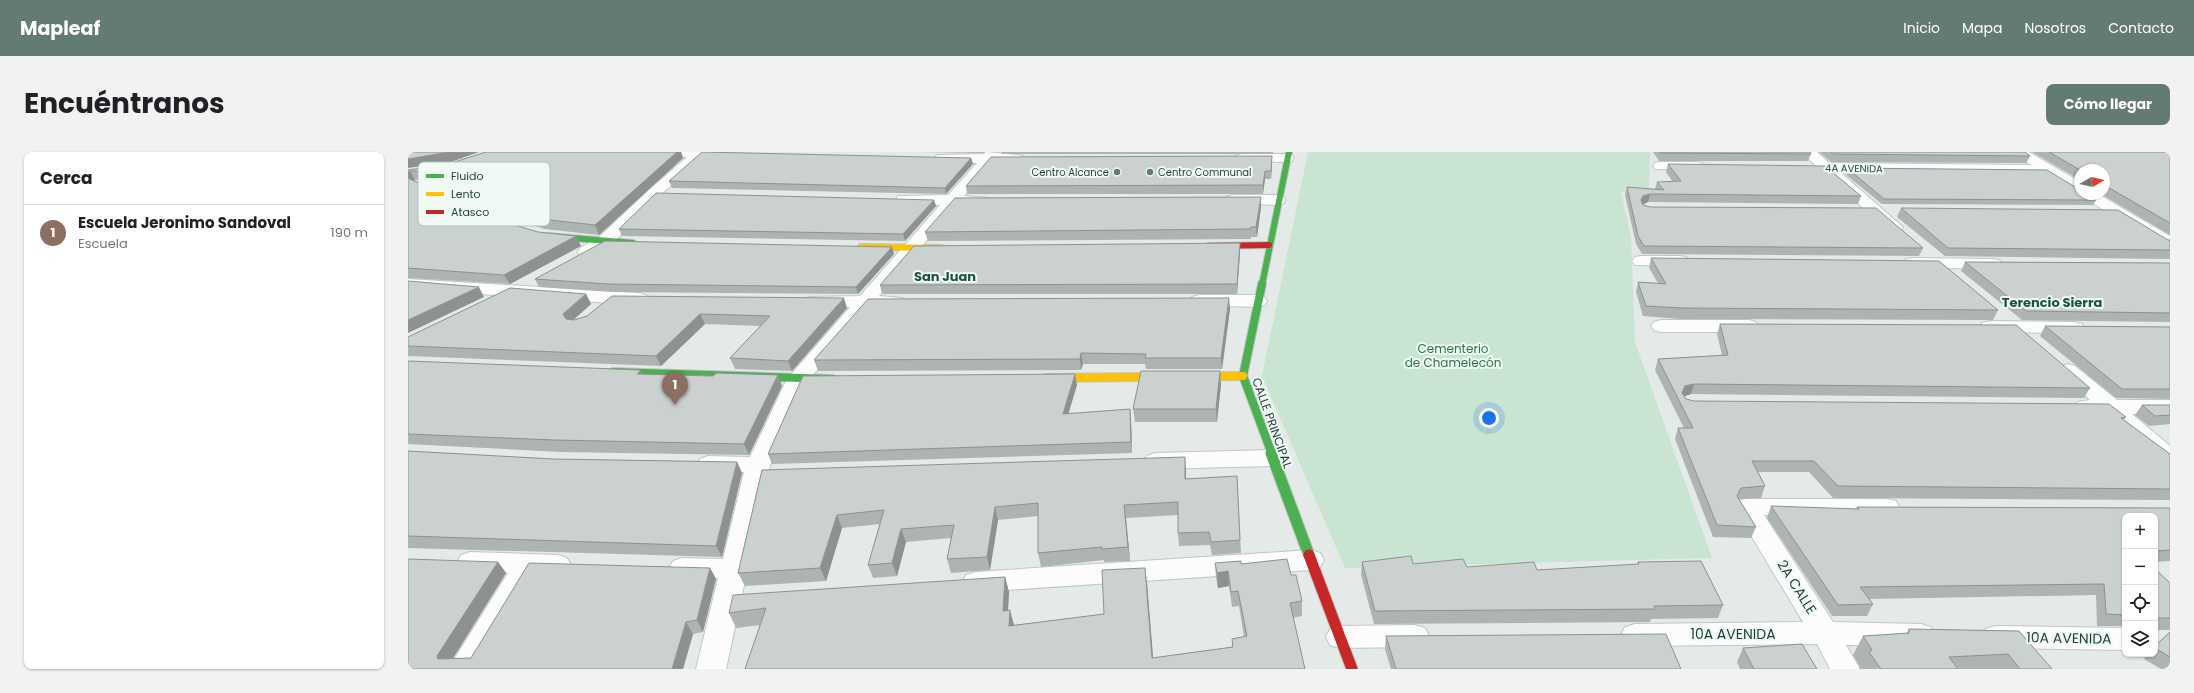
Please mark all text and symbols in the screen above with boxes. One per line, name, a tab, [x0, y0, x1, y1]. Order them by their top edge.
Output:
text: Mapleaf	[20, 15, 100, 42]
text: Inicio	[1903, 18, 1940, 38]
text: Mapa	[1962, 18, 2003, 38]
text: Nosotros	[2025, 18, 2086, 38]
text: Contacto	[2108, 18, 2174, 38]
text: Encuéntranos	[24, 84, 225, 123]
button: Cómo llegar	[2046, 84, 2170, 125]
street label: 4A AVENIDA	[1825, 160, 1883, 177]
legend	[418, 162, 550, 226]
north arrow	[2074, 164, 2110, 200]
place label: Centro Alcance	[1032, 165, 1109, 180]
place label: Centro Communal	[1158, 165, 1252, 180]
text: Cerca	[40, 166, 93, 190]
marker: Centro Alcance	[1112, 167, 1122, 177]
marker: Centro Communal	[1145, 167, 1155, 177]
text: Fluido	[451, 168, 483, 184]
text: Lento	[451, 186, 481, 202]
text: Atasco	[451, 204, 489, 220]
text: Escuela Jeronimo Sandoval	[78, 212, 291, 233]
text: 1	[51, 223, 55, 242]
text: 190 m	[331, 223, 368, 242]
text: Escuela	[78, 234, 128, 253]
district label: San Juan	[914, 267, 976, 286]
district label: Terencio Sierra	[2002, 293, 2102, 312]
park label: Cementerio de Chamelecón	[1405, 340, 1501, 371]
pin: 1	[662, 372, 688, 405]
street label: CALLE PRINCIPAL	[1248, 375, 1297, 470]
your location	[1479, 408, 1499, 428]
map controls	[2122, 513, 2158, 657]
button: +	[2122, 513, 2158, 549]
button: −	[2122, 549, 2158, 585]
street label: 2A CALLE	[1772, 556, 1822, 618]
button: locate	[2122, 585, 2158, 621]
button: layers	[2122, 621, 2158, 657]
street label: 10A AVENIDA	[1690, 624, 1776, 644]
street label: 10A AVENIDA	[2026, 627, 2112, 649]

